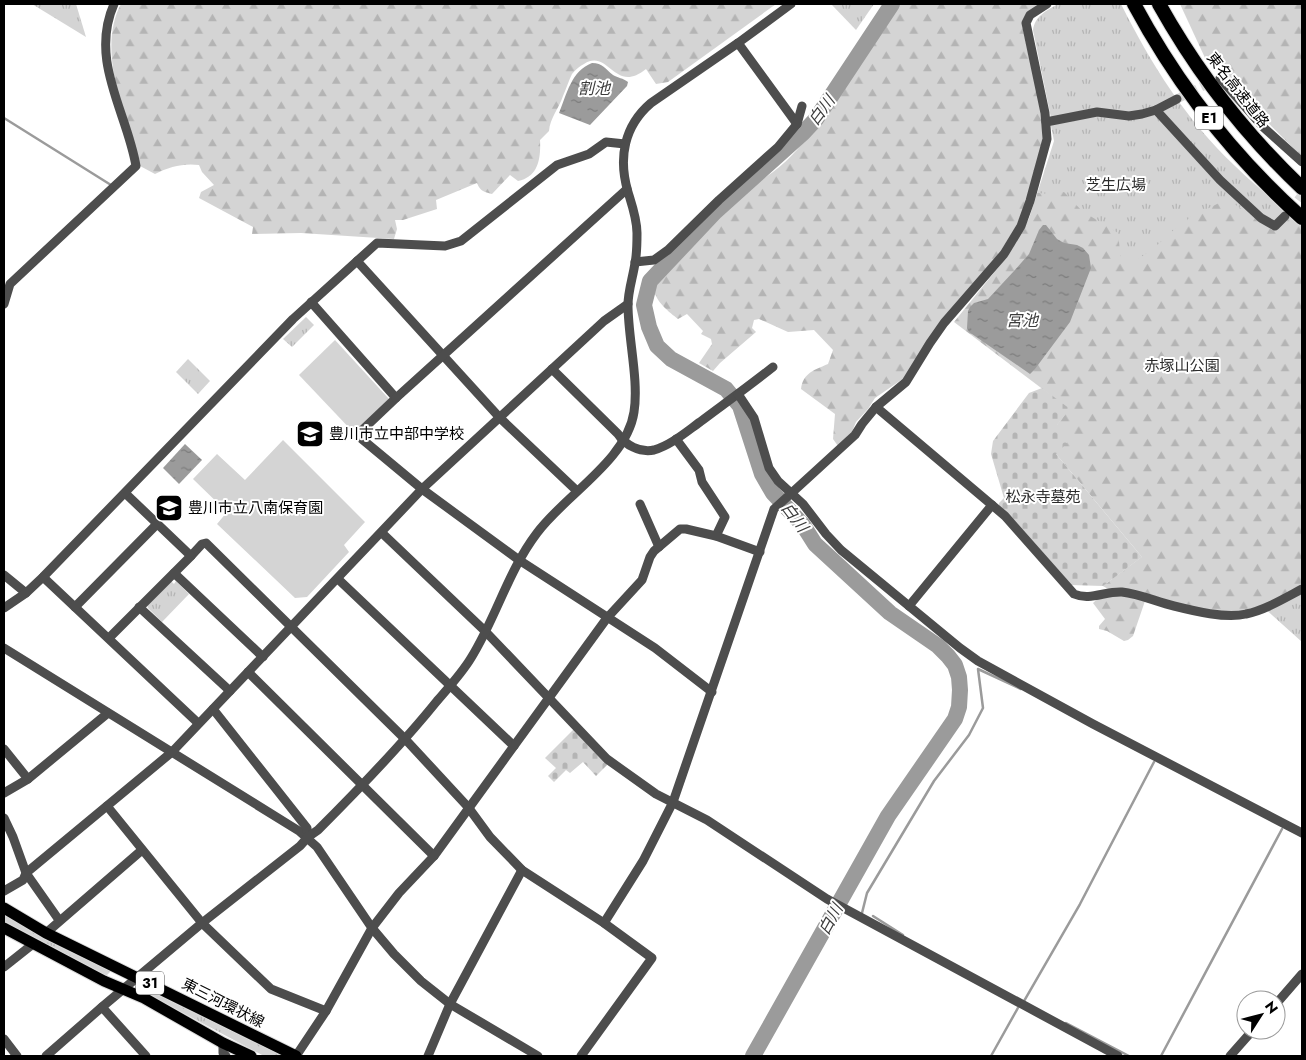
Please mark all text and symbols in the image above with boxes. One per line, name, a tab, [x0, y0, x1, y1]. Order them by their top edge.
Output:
street label: 東名高速道路	[1202, 48, 1274, 132]
water label: 割池	[578, 77, 612, 100]
water label: 白川	[803, 89, 841, 130]
road number: E1	[1195, 106, 1223, 130]
park label: 芝生広場	[1086, 174, 1146, 196]
water label: 宮池	[1006, 309, 1040, 332]
park label: 赤塚山公園	[1144, 355, 1220, 377]
school or university icon: 豊川市立中部中学校	[295, 419, 325, 449]
place label: 豊川市立中部中学校	[329, 423, 464, 445]
park label: 松永寺墓苑	[1005, 486, 1081, 508]
school or university icon: 豊川市立八南保育園	[154, 493, 184, 523]
place label: 豊川市立八南保育園	[188, 497, 323, 519]
water label: 白川	[776, 498, 815, 539]
water label: 白川	[813, 898, 849, 939]
road number: 31	[136, 971, 164, 994]
street label: 東三河環状線	[178, 973, 268, 1033]
north arrow	[1236, 990, 1286, 1040]
text: N	[1260, 997, 1283, 1018]

